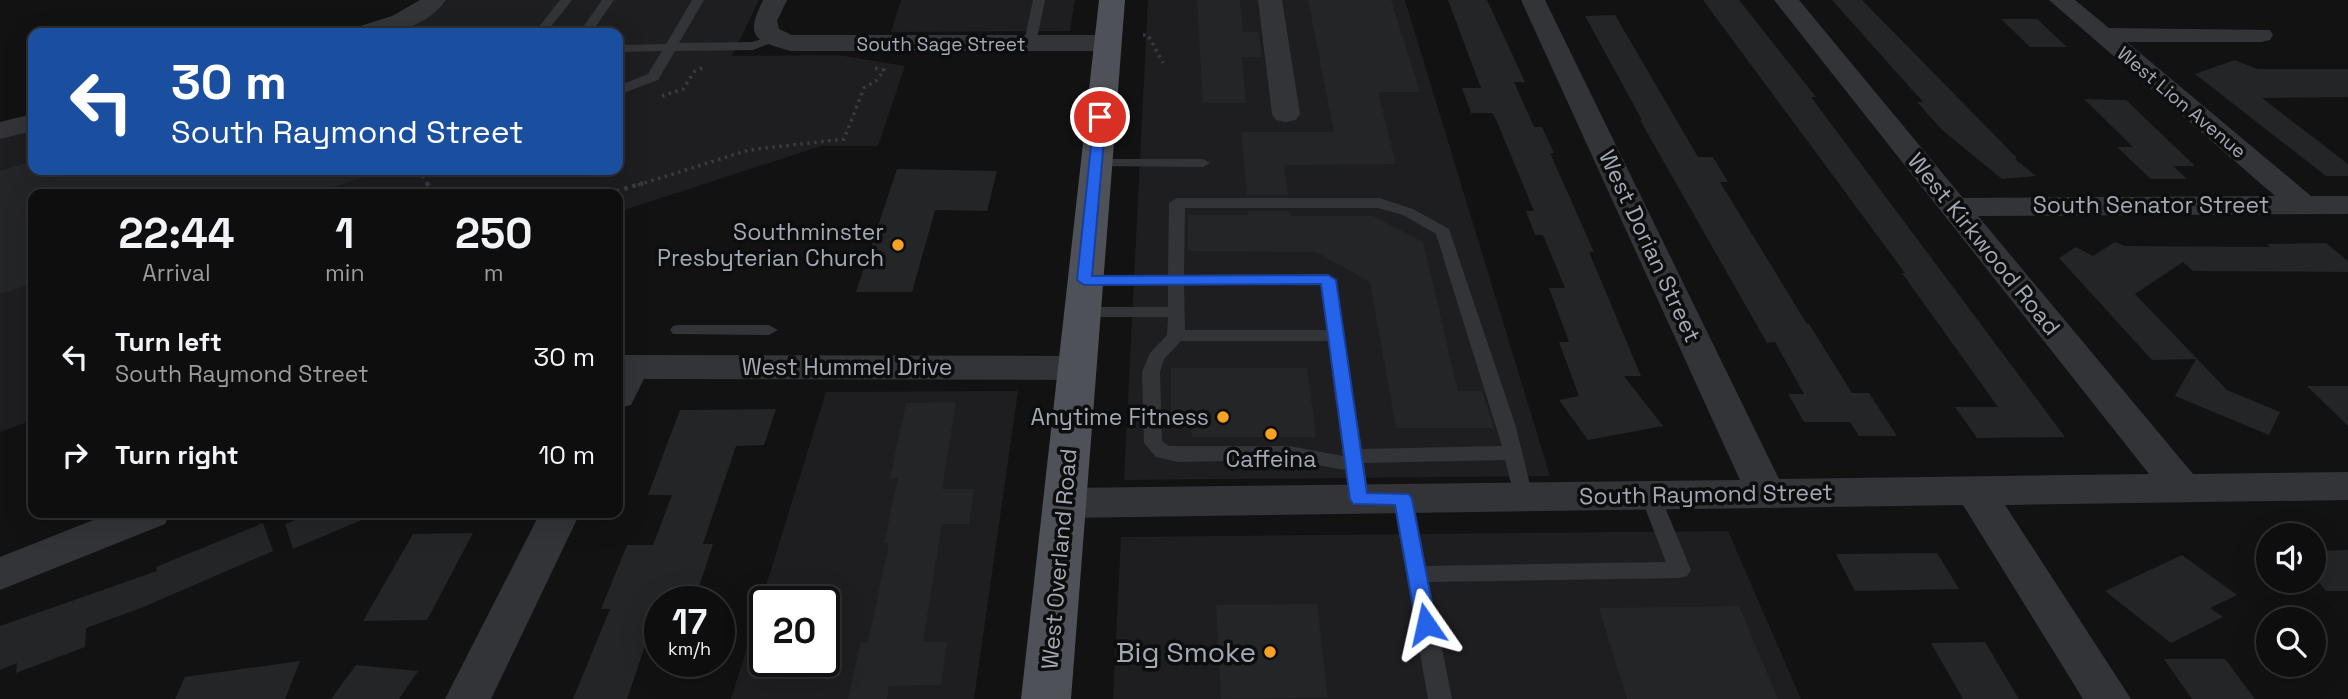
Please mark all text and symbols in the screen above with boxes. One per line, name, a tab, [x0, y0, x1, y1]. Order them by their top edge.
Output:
street label: South Sage Street	[857, 32, 1025, 57]
street label: West Lion Avenue	[2112, 41, 2251, 164]
text: 30 m	[171, 51, 287, 113]
icon: left	[56, 56, 147, 147]
pin	[1070, 87, 1130, 147]
icon: arrive	[1081, 98, 1119, 136]
text: South Raymond Street	[171, 112, 524, 152]
street label: West Dorian Street	[1592, 145, 1708, 347]
street label: West Kirkwood Road	[1901, 147, 2067, 341]
street label: South Senator Street	[2033, 190, 2269, 220]
text: 22:44	[119, 207, 234, 260]
text: 1	[335, 207, 354, 260]
text: 250	[455, 207, 532, 260]
place label: Southminster Presbyterian Church	[657, 217, 884, 273]
marker: Southminster Presbyterian Church	[890, 237, 906, 253]
text: Arrival	[142, 258, 211, 288]
text: min	[325, 258, 364, 288]
text: m	[484, 258, 504, 288]
text: Turn left	[115, 325, 222, 359]
icon: left	[56, 338, 94, 376]
text: 30 m	[534, 340, 595, 374]
street label: West Hummel Drive	[742, 352, 952, 382]
text: South Raymond Street	[115, 359, 369, 389]
place label: Anytime Fitness	[1030, 402, 1209, 432]
marker: Anytime Fitness	[1215, 409, 1231, 425]
marker: Caffeina	[1263, 426, 1279, 442]
icon: right	[56, 436, 94, 474]
text: Turn right	[115, 438, 239, 472]
text: 10 m	[538, 438, 595, 472]
place label: Caffeina	[1226, 444, 1316, 474]
street label: West Overland Road	[1034, 447, 1084, 671]
street label: South Raymond Street	[1579, 477, 1833, 511]
map controls	[2256, 523, 2326, 677]
button: sound	[2256, 523, 2326, 593]
speed limit sign: 20	[749, 586, 840, 677]
position arrow	[1389, 587, 1463, 661]
text: 17	[672, 600, 707, 644]
button: search	[2256, 607, 2326, 677]
place label: Big Smoke	[1116, 634, 1256, 670]
text: km/h	[668, 637, 711, 660]
marker: Big Smoke	[1262, 644, 1278, 660]

